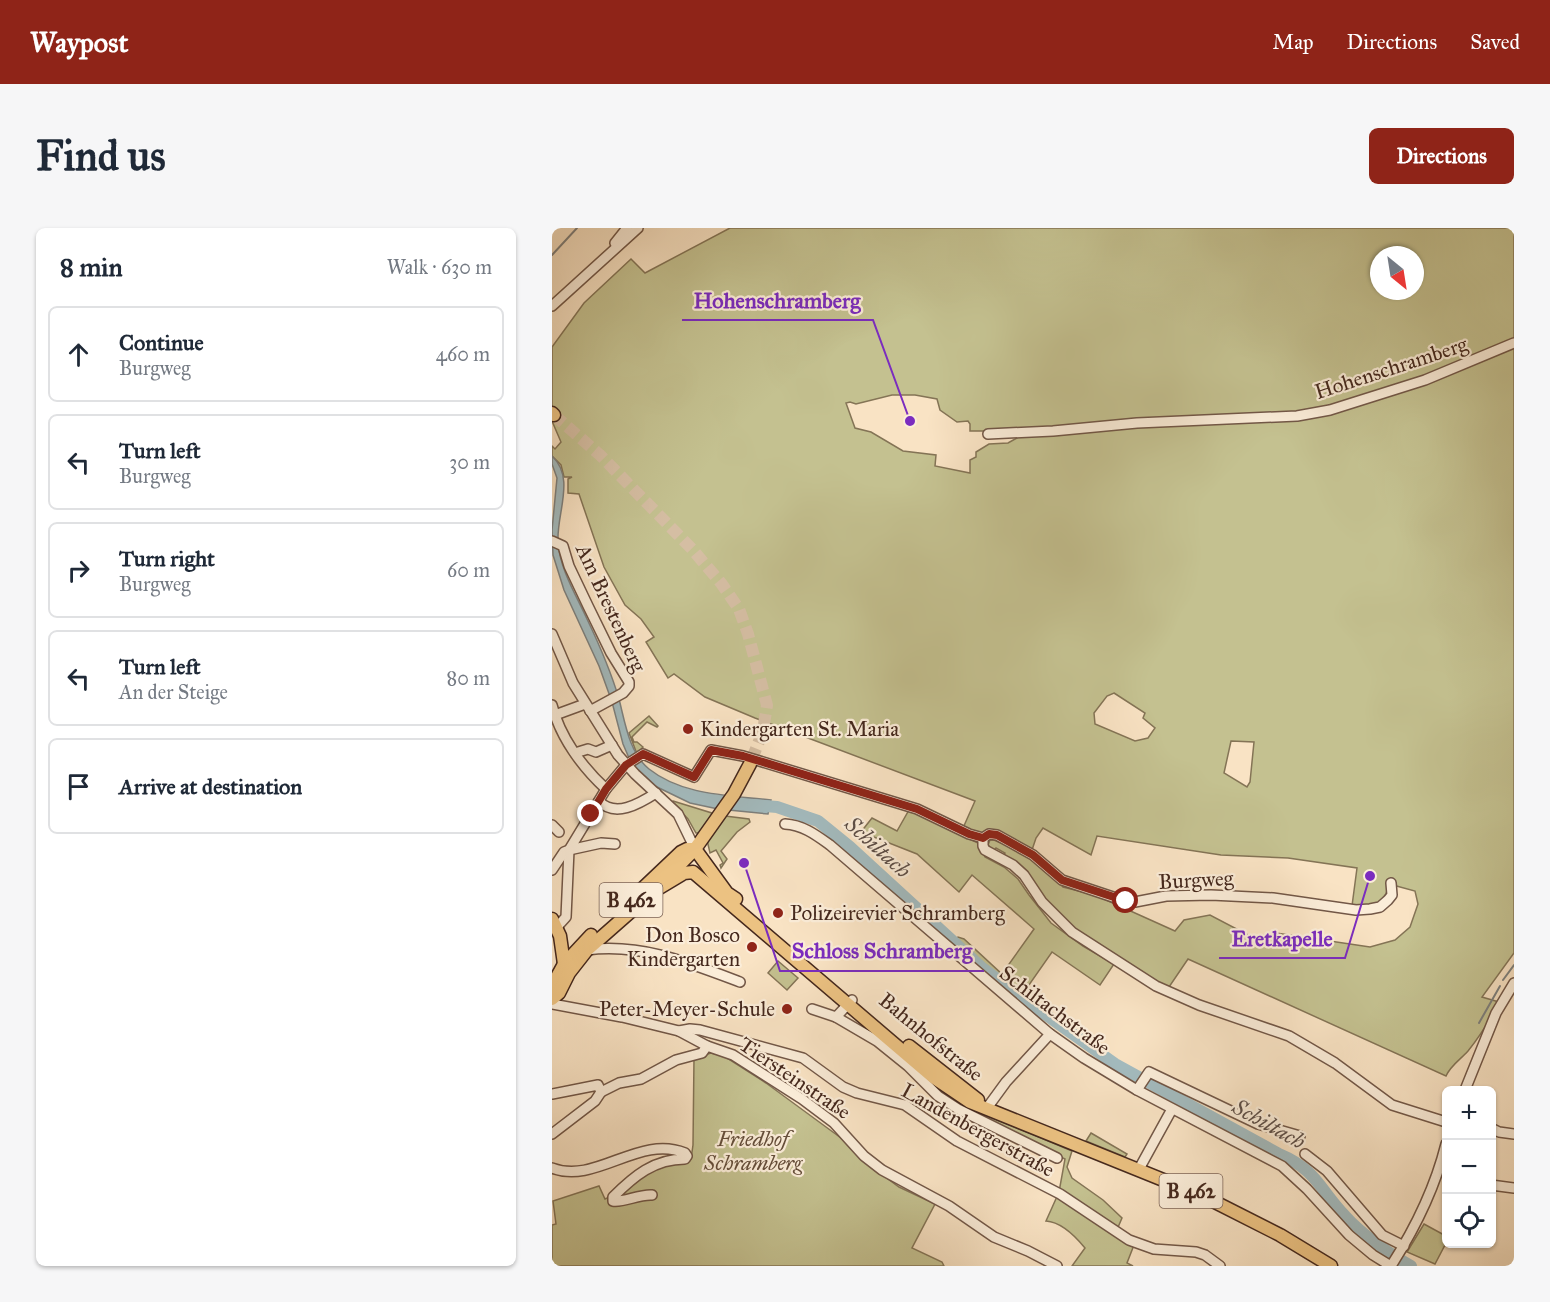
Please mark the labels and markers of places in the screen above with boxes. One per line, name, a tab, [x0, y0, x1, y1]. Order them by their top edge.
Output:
callout: Hohenschramberg	[682, 280, 873, 320]
place label: Kindergarten St. Maria	[700, 716, 899, 742]
marker: Kindergarten St. Maria	[681, 722, 695, 736]
place label: Polizeirevier Schramberg	[790, 900, 1005, 926]
marker: Polizeirevier Schramberg	[771, 906, 785, 920]
callout: Eretkapelle	[1219, 918, 1345, 958]
place label: Don Bosco Kindergarten	[627, 922, 740, 972]
callout: Schloss Schramberg	[780, 931, 984, 971]
marker: Don Bosco Kindergarten	[745, 940, 759, 954]
place label: Peter-Meyer-Schule	[599, 996, 775, 1022]
marker: Peter-Meyer-Schule	[780, 1002, 794, 1016]

